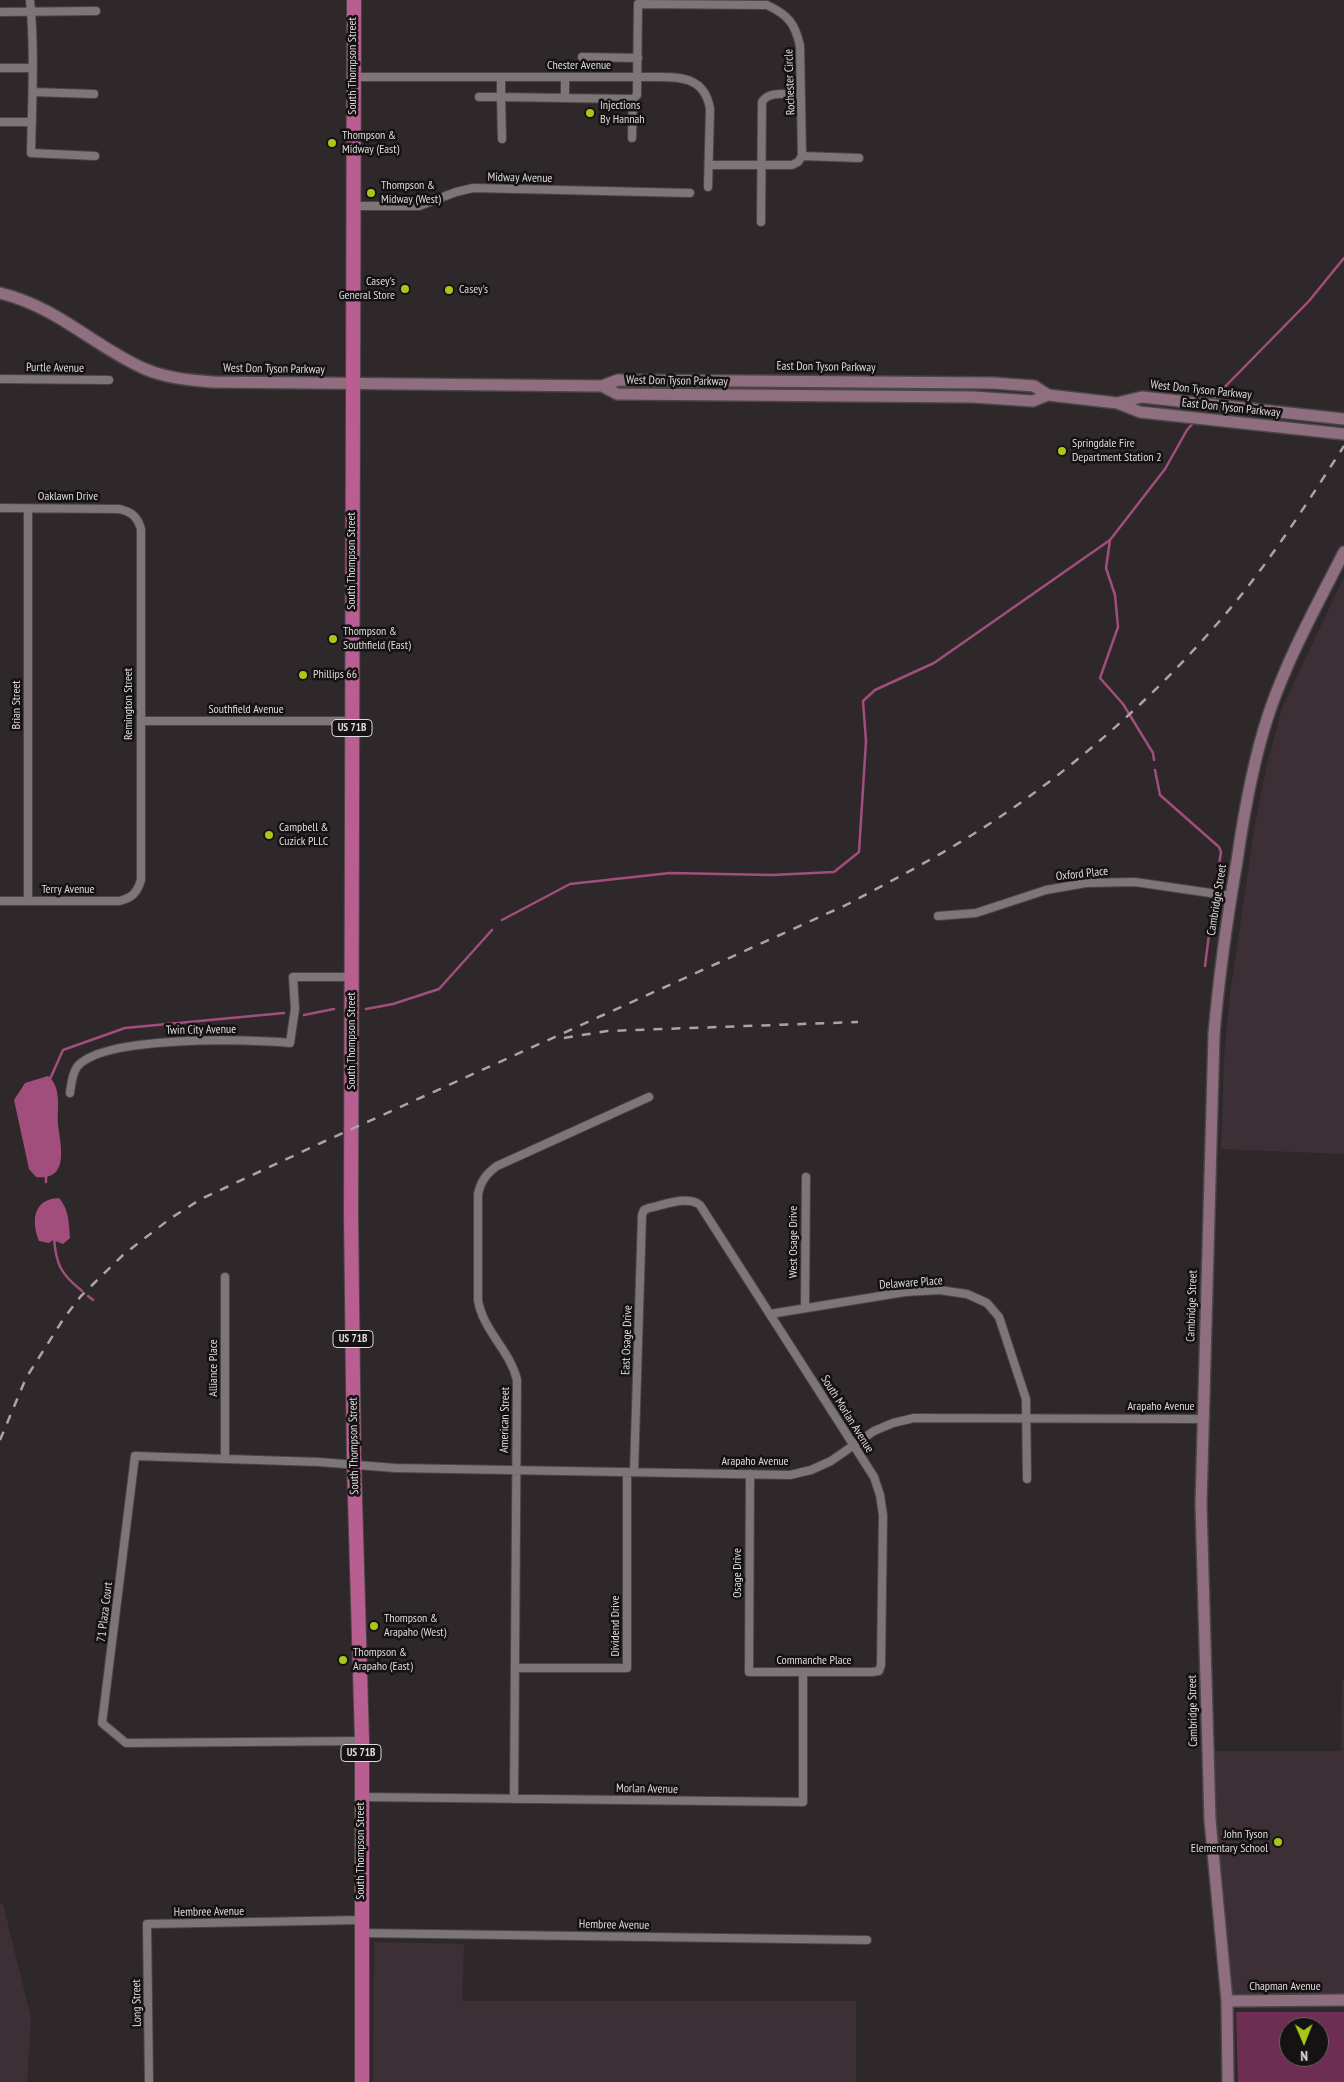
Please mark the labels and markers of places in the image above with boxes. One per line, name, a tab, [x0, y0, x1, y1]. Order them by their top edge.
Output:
place label: Injections By Hannah	[600, 99, 645, 127]
marker: Injections By Hannah	[584, 107, 596, 119]
place label: Thompson & Midway (East)	[342, 129, 399, 157]
marker: Thompson & Midway (East)	[326, 137, 338, 149]
place label: Thompson & Midway (West)	[381, 179, 441, 207]
marker: Thompson & Midway (West)	[365, 187, 377, 199]
place label: Casey's General Store	[339, 275, 395, 303]
marker: Casey's General Store	[399, 283, 411, 295]
place label: Casey's	[459, 283, 488, 297]
marker: Casey's	[443, 284, 455, 296]
place label: Springdale Fire Department Station 2	[1072, 437, 1162, 465]
marker: Springdale Fire Department Station 2	[1056, 445, 1068, 457]
place label: Thompson & Southfield (East)	[343, 625, 411, 653]
marker: Thompson & Southfield (East)	[327, 633, 339, 645]
place label: Phillips 66	[313, 668, 357, 682]
marker: Phillips 66	[297, 669, 309, 681]
place label: Campbell & Cuzick PLLC	[279, 821, 328, 849]
marker: Campbell & Cuzick PLLC	[263, 829, 275, 841]
place label: Thompson & Arapaho (West)	[384, 1612, 446, 1640]
marker: Thompson & Arapaho (West)	[368, 1620, 380, 1632]
place label: Thompson & Arapaho (East)	[353, 1646, 413, 1674]
marker: Thompson & Arapaho (East)	[337, 1654, 349, 1666]
place label: John Tyson Elementary School	[1191, 1828, 1268, 1856]
marker: John Tyson Elementary School	[1272, 1836, 1284, 1848]

